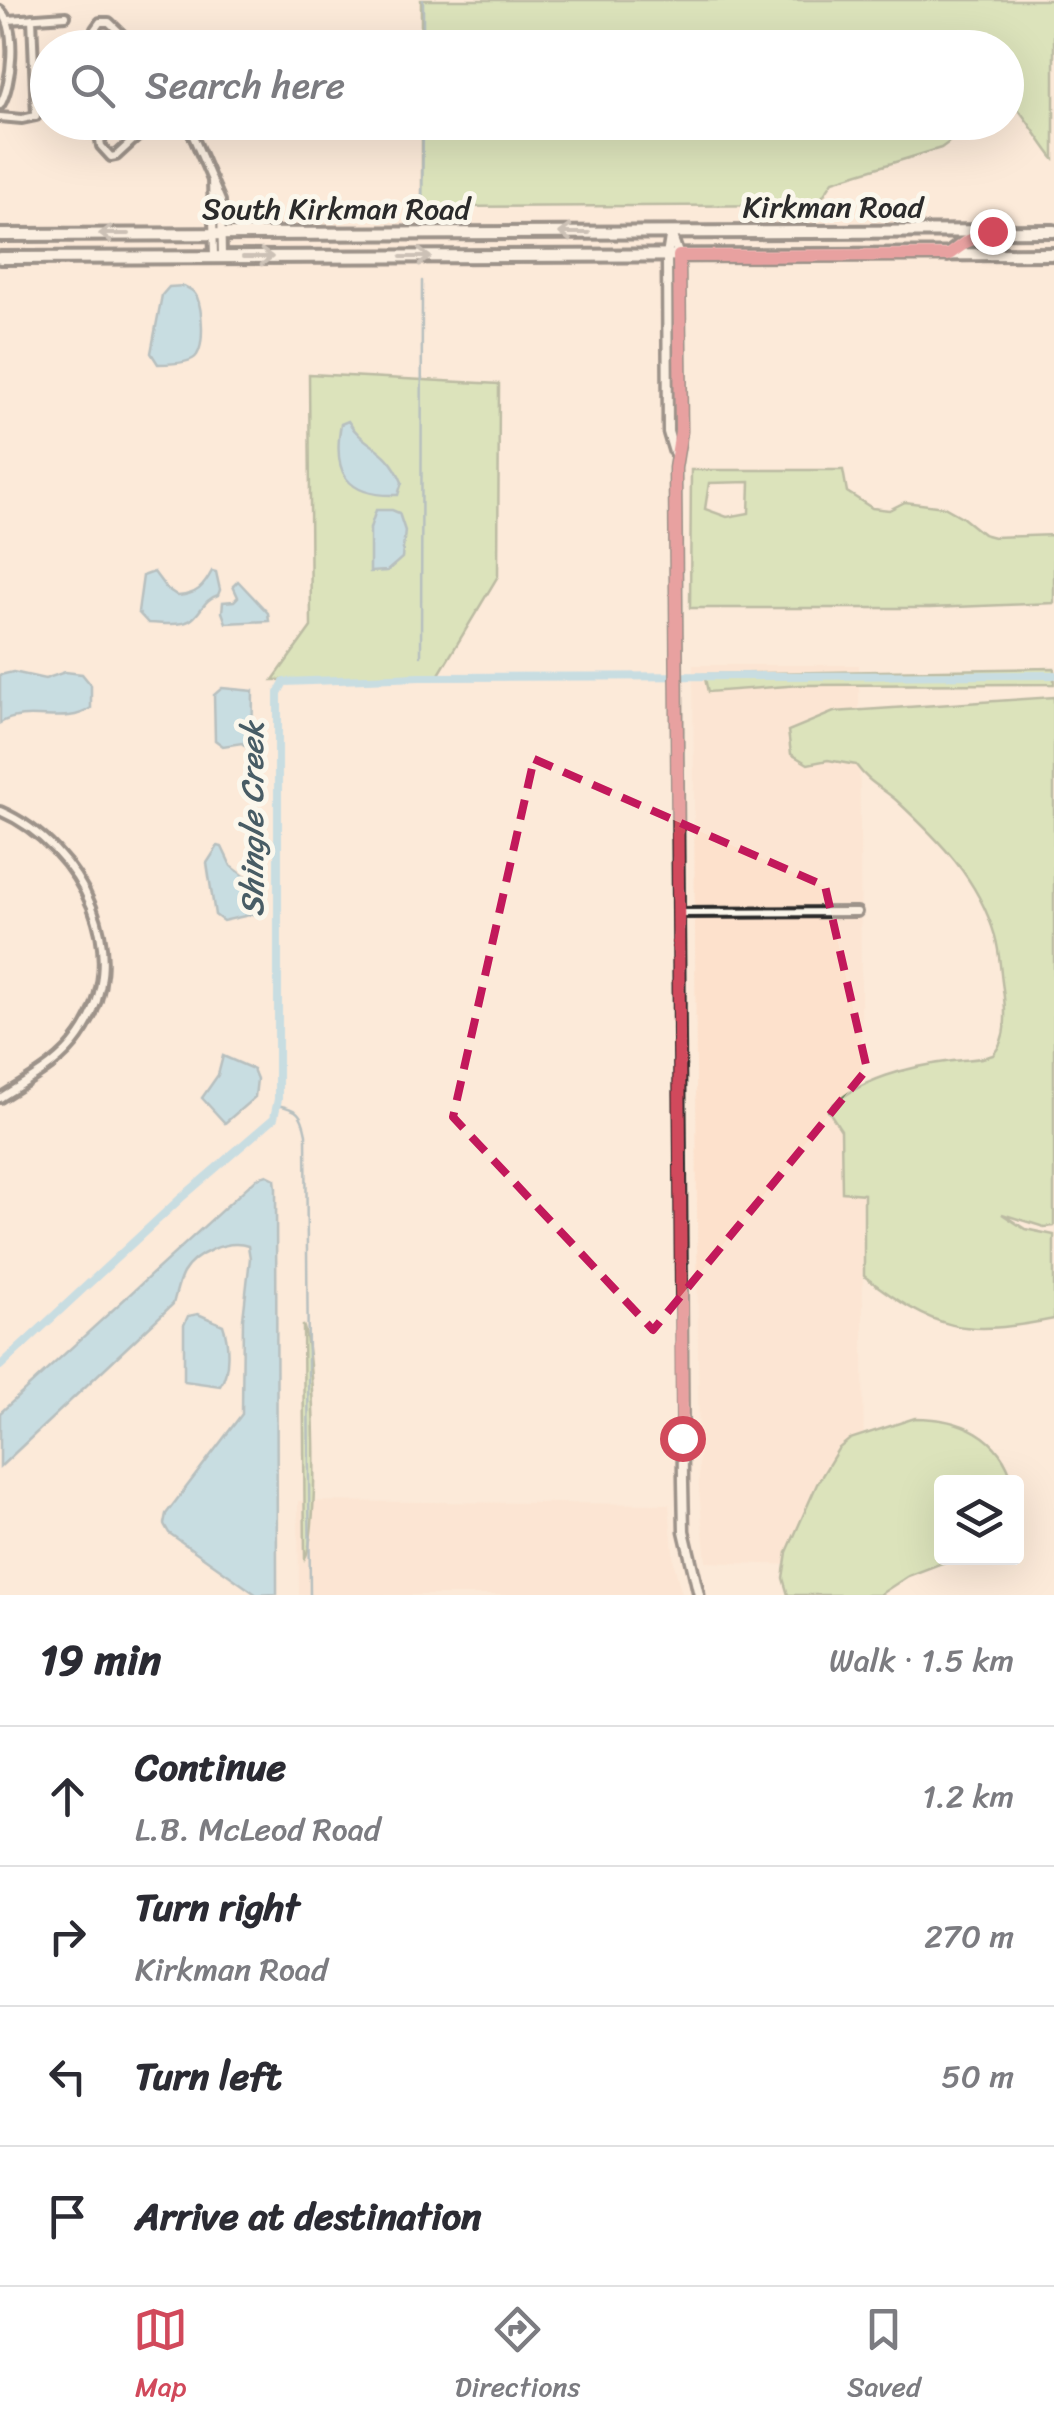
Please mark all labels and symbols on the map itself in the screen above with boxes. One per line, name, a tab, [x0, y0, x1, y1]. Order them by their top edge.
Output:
street label: Kirkman Road	[743, 180, 926, 234]
street label: South Kirkman Road	[202, 182, 472, 236]
route end	[970, 209, 1016, 255]
one-way arrow	[558, 224, 590, 242]
one-way arrow	[99, 225, 131, 244]
one-way arrow	[240, 248, 273, 266]
one-way arrow	[398, 248, 431, 266]
water label: Shingle Creek	[224, 720, 281, 916]
route start	[660, 1416, 706, 1462]

